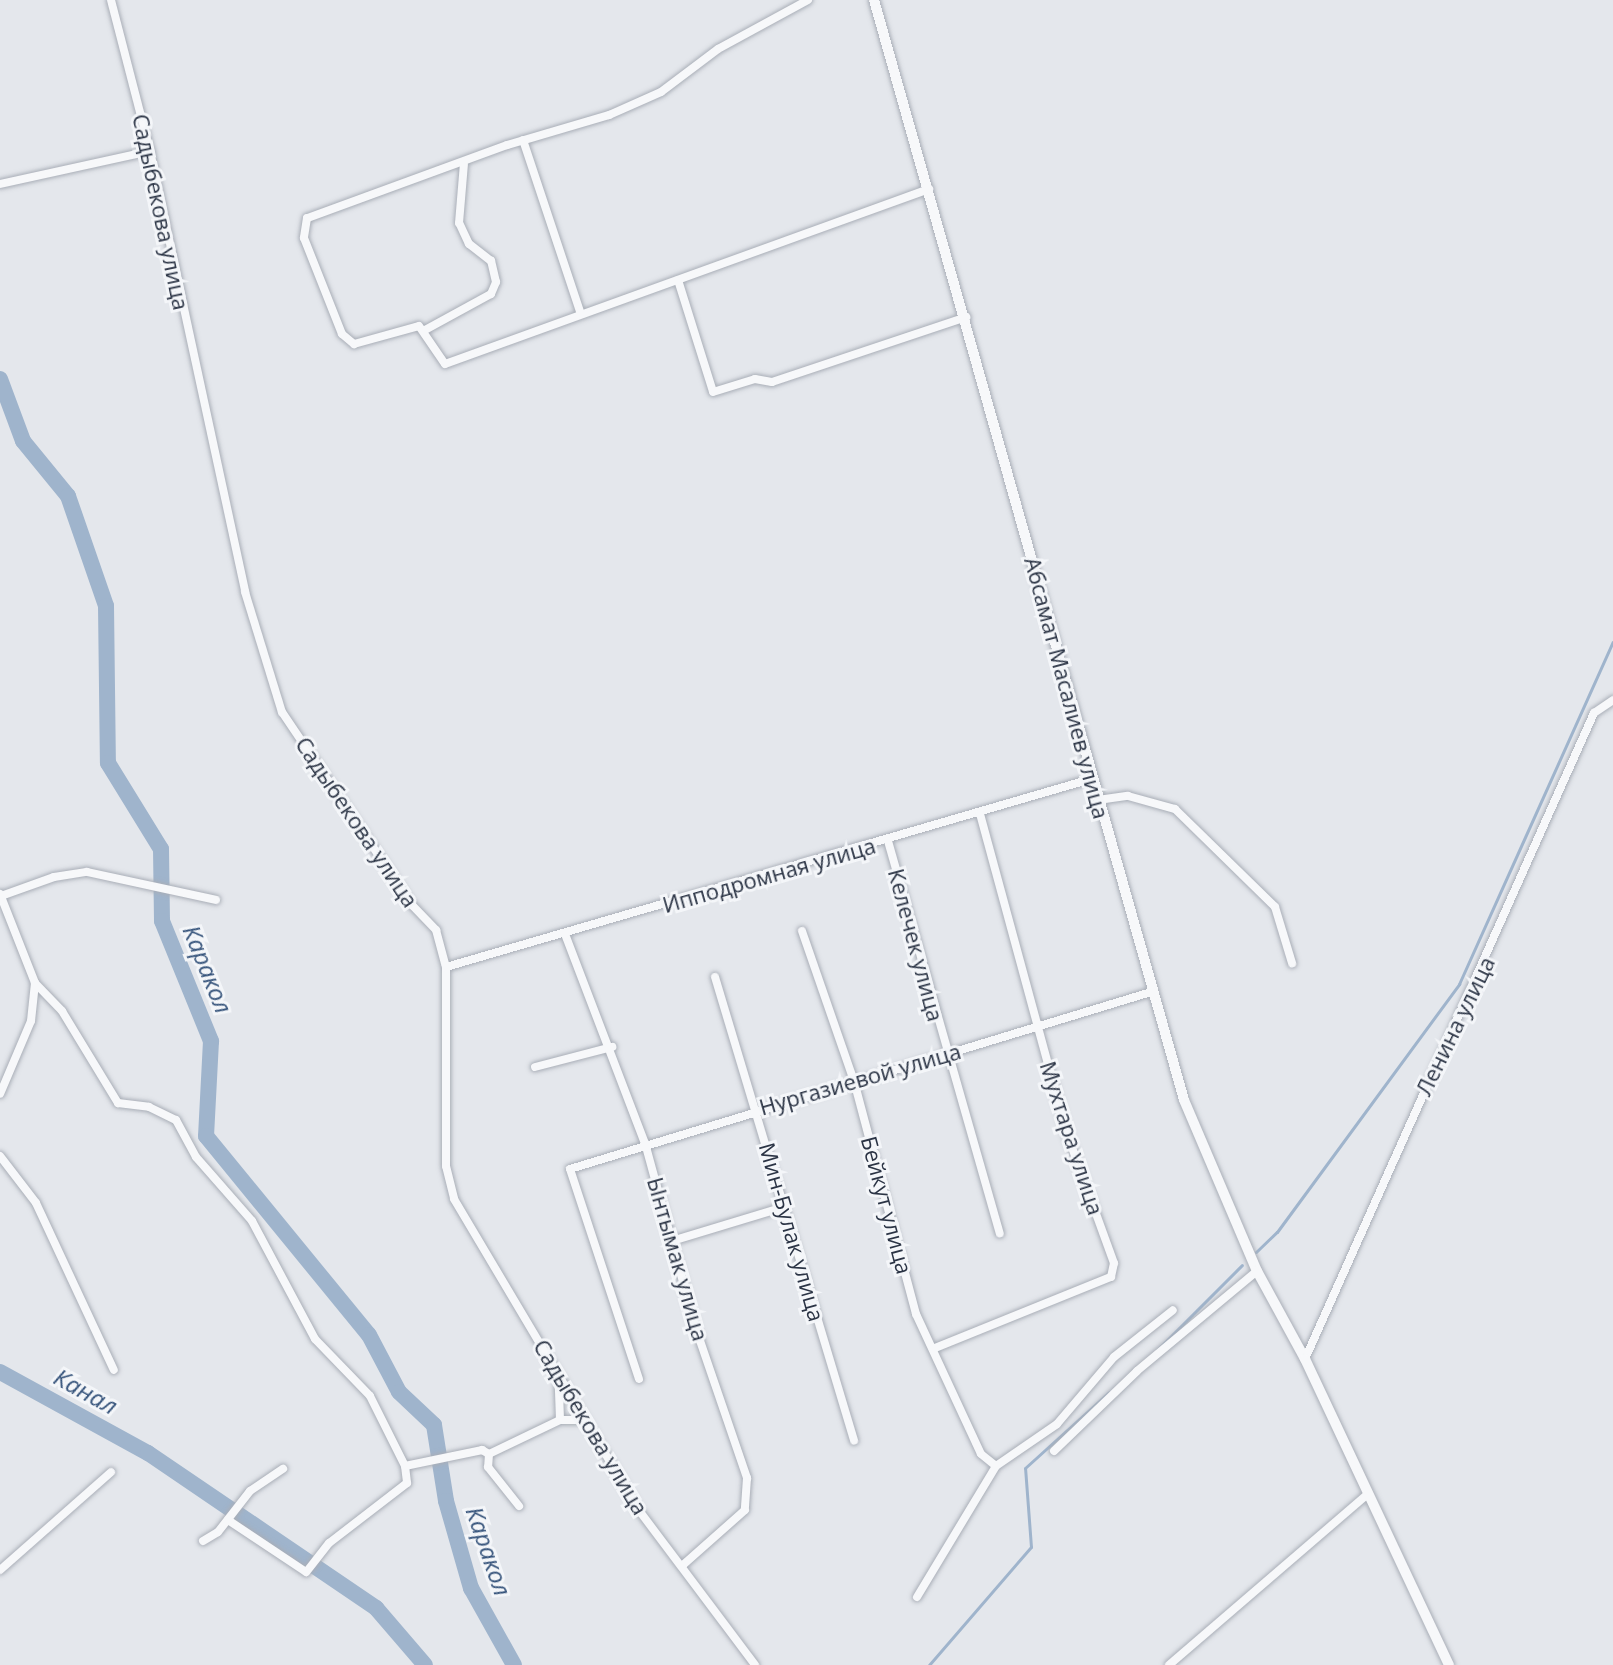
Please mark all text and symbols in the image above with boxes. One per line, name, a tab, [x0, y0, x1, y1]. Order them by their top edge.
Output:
street label: Садыбекова улица	[127, 112, 195, 312]
street label: Абсамат Масалиев улица	[1019, 554, 1115, 822]
street label: Садыбекова улица	[290, 732, 424, 912]
street label: Ипподромная улица	[659, 832, 879, 918]
street label: Келечек улица	[883, 866, 949, 1024]
water label: Каракол	[177, 921, 239, 1017]
street label: Ленина улица	[1410, 952, 1500, 1100]
street label: Нургазиевой улица	[756, 1038, 964, 1120]
street label: Мухтара улица	[1035, 1058, 1109, 1218]
street label: Бейкут улица	[856, 1133, 918, 1277]
street label: Мин-Булак улица	[754, 1140, 830, 1324]
street label: Ынтымак улица	[642, 1174, 714, 1344]
street label: Садыбекова улица	[528, 1335, 654, 1519]
water label: Канал	[49, 1362, 123, 1420]
water label: Каракол	[460, 1503, 518, 1599]

